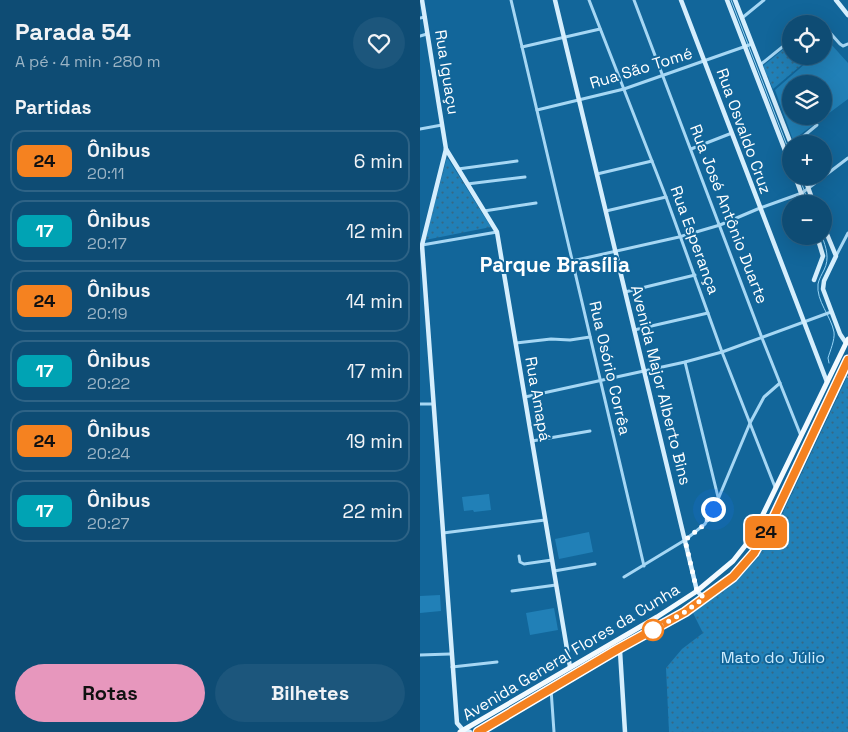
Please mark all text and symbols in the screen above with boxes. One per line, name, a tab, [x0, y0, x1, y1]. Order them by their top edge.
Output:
map controls	[782, 15, 832, 245]
button: locate	[782, 15, 832, 65]
text: Parada 54	[15, 16, 131, 47]
button: heart	[353, 17, 405, 69]
street label: Rua Iguaçu	[430, 28, 464, 116]
street label: Rua São Tomé	[587, 42, 695, 94]
text: A pé · 4 min · 280 m	[15, 51, 161, 72]
street label: Rua Osvaldo Cruz	[712, 65, 776, 197]
button: layers	[782, 75, 832, 125]
text: Partidas	[15, 95, 92, 120]
street label: Rua José Antônio Duarte	[685, 121, 773, 307]
button: +	[782, 135, 832, 185]
text: Ônibus	[87, 138, 150, 163]
text: 24	[34, 149, 55, 172]
text: 6 min	[354, 149, 403, 174]
text: 20:11	[87, 163, 124, 184]
street label: Rua Esperança	[666, 183, 724, 297]
button: −	[782, 195, 832, 245]
text: Ônibus	[87, 208, 150, 233]
text: 17	[35, 219, 54, 242]
text: 12 min	[346, 219, 403, 244]
text: 20:17	[87, 233, 127, 254]
district label: Parque Brasília	[480, 251, 630, 278]
text: Ônibus	[87, 278, 150, 303]
street label: Avenida Major Alberto Bins	[626, 283, 696, 487]
text: 24	[34, 289, 55, 312]
text: 14 min	[346, 289, 403, 314]
street label: Rua Osório Corrêa	[584, 299, 636, 437]
text: 20:19	[87, 303, 127, 324]
text: Ônibus	[87, 348, 150, 373]
street label: Rua Amapá	[520, 355, 556, 443]
text: 17	[35, 359, 54, 382]
text: 17 min	[347, 359, 403, 384]
text: 20:22	[87, 373, 130, 394]
text: Ônibus	[87, 418, 150, 443]
text: 24	[34, 429, 55, 452]
text: 19 min	[346, 429, 403, 454]
text: 20:24	[87, 443, 130, 464]
text: Ônibus	[87, 488, 150, 513]
your location	[701, 497, 726, 522]
text: 17	[35, 499, 54, 522]
text: 22 min	[343, 499, 403, 524]
text: 20:27	[87, 513, 130, 534]
line badge: 24	[744, 516, 788, 548]
text: 24	[755, 520, 777, 543]
street label: Avenida General Flores da Cunha	[458, 579, 684, 725]
unlabelled marker	[642, 619, 664, 641]
park label: Mato do Júlio	[721, 647, 825, 668]
button: Rotas	[15, 664, 205, 722]
button: Bilhetes	[215, 664, 405, 722]

